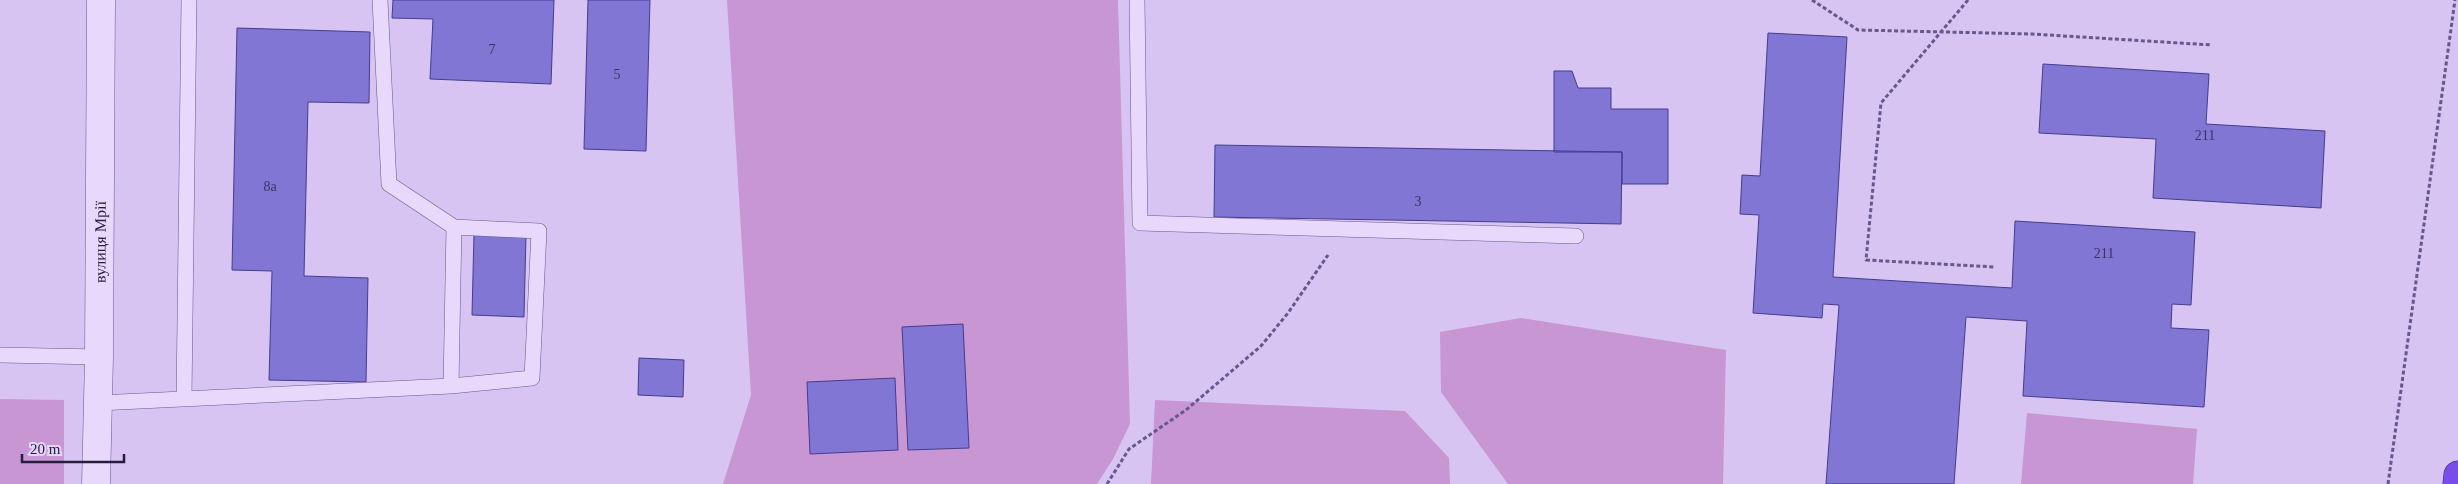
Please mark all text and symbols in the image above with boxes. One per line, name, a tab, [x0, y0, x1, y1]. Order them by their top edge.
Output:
house number: 7	[489, 42, 496, 57]
house number: 5	[614, 67, 621, 82]
house number: 211	[2195, 128, 2215, 143]
house number: 8а	[263, 179, 277, 194]
house number: 3	[1415, 194, 1422, 209]
street label: вулиця Мрії	[91, 200, 109, 283]
house number: 211	[2094, 246, 2114, 261]
scale bar	[22, 432, 125, 464]
text: 20 m	[30, 441, 61, 457]

